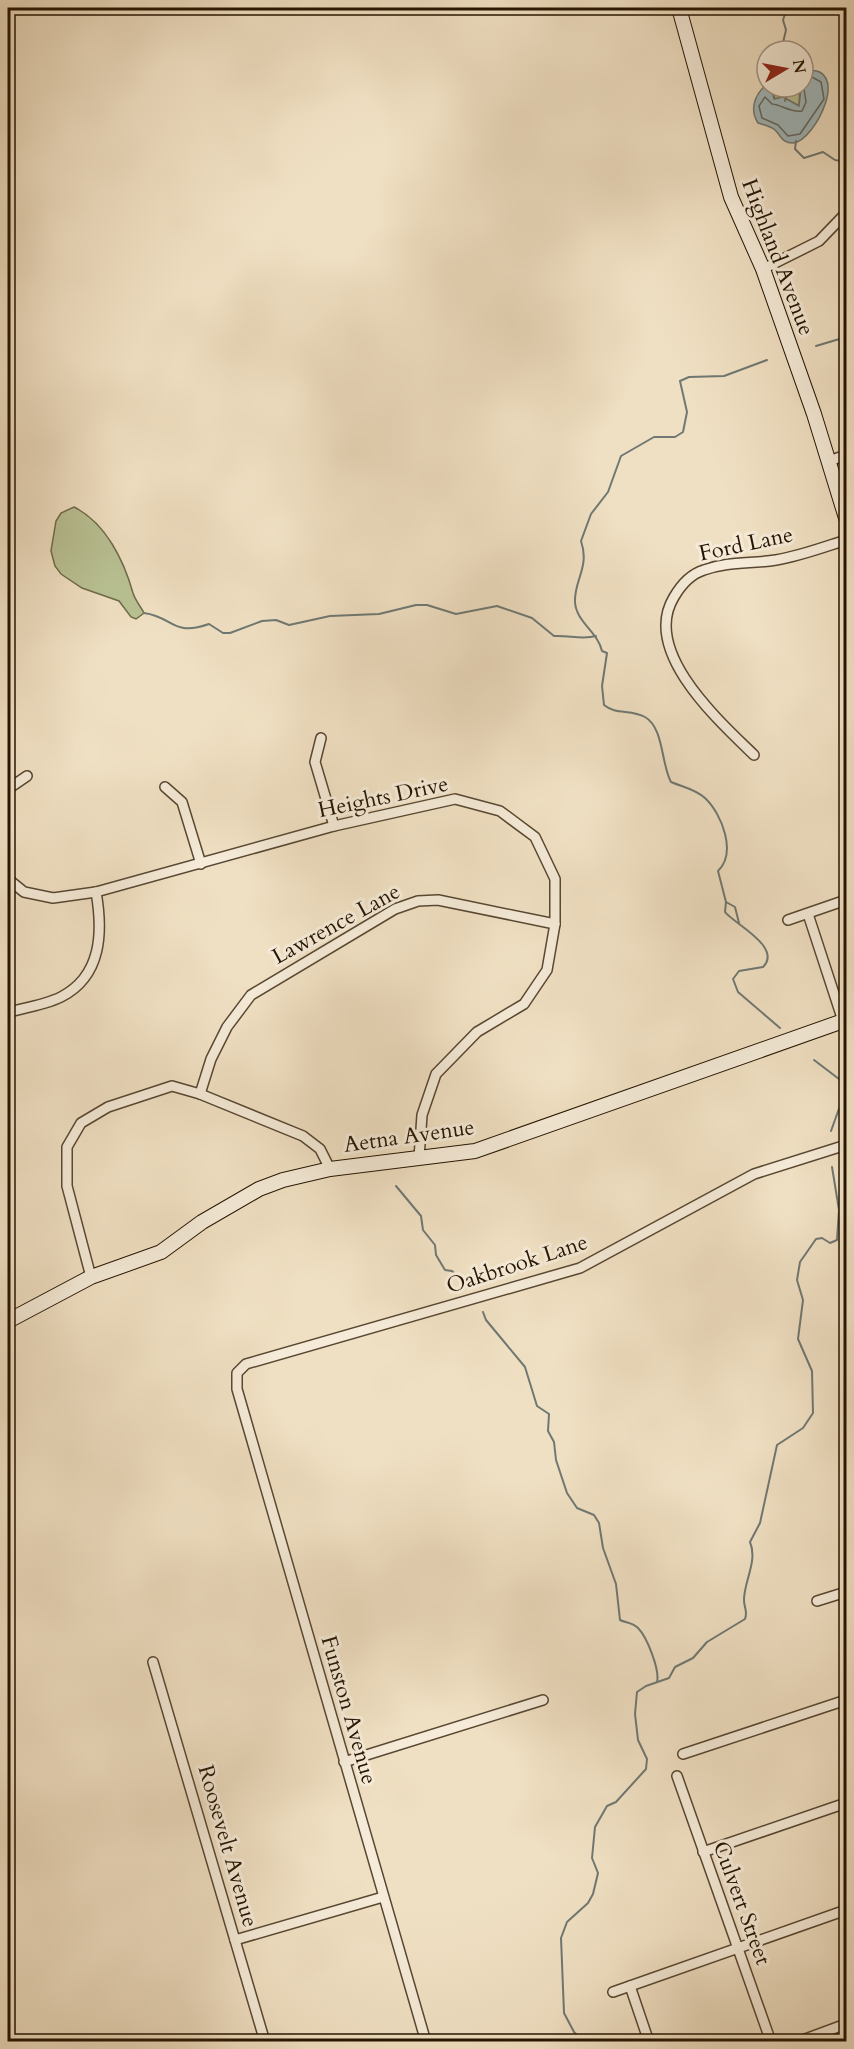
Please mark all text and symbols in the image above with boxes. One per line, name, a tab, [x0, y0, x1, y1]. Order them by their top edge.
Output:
north arrow	[755, 39, 815, 99]
text: N	[787, 58, 811, 75]
street label: Highland Avenue	[734, 174, 822, 340]
street label: Ford Lane	[696, 519, 796, 569]
street label: Heights Drive	[315, 769, 451, 825]
street label: Lawrence Lane	[267, 876, 405, 972]
street label: Aetna Avenue	[342, 1112, 476, 1160]
street label: Oakbrook Lane	[443, 1227, 591, 1301]
street label: Funston Avenue	[313, 1632, 385, 1788]
street label: Roosevelt Avenue	[191, 1761, 265, 1931]
street label: Culvert Street	[706, 1837, 778, 1969]

